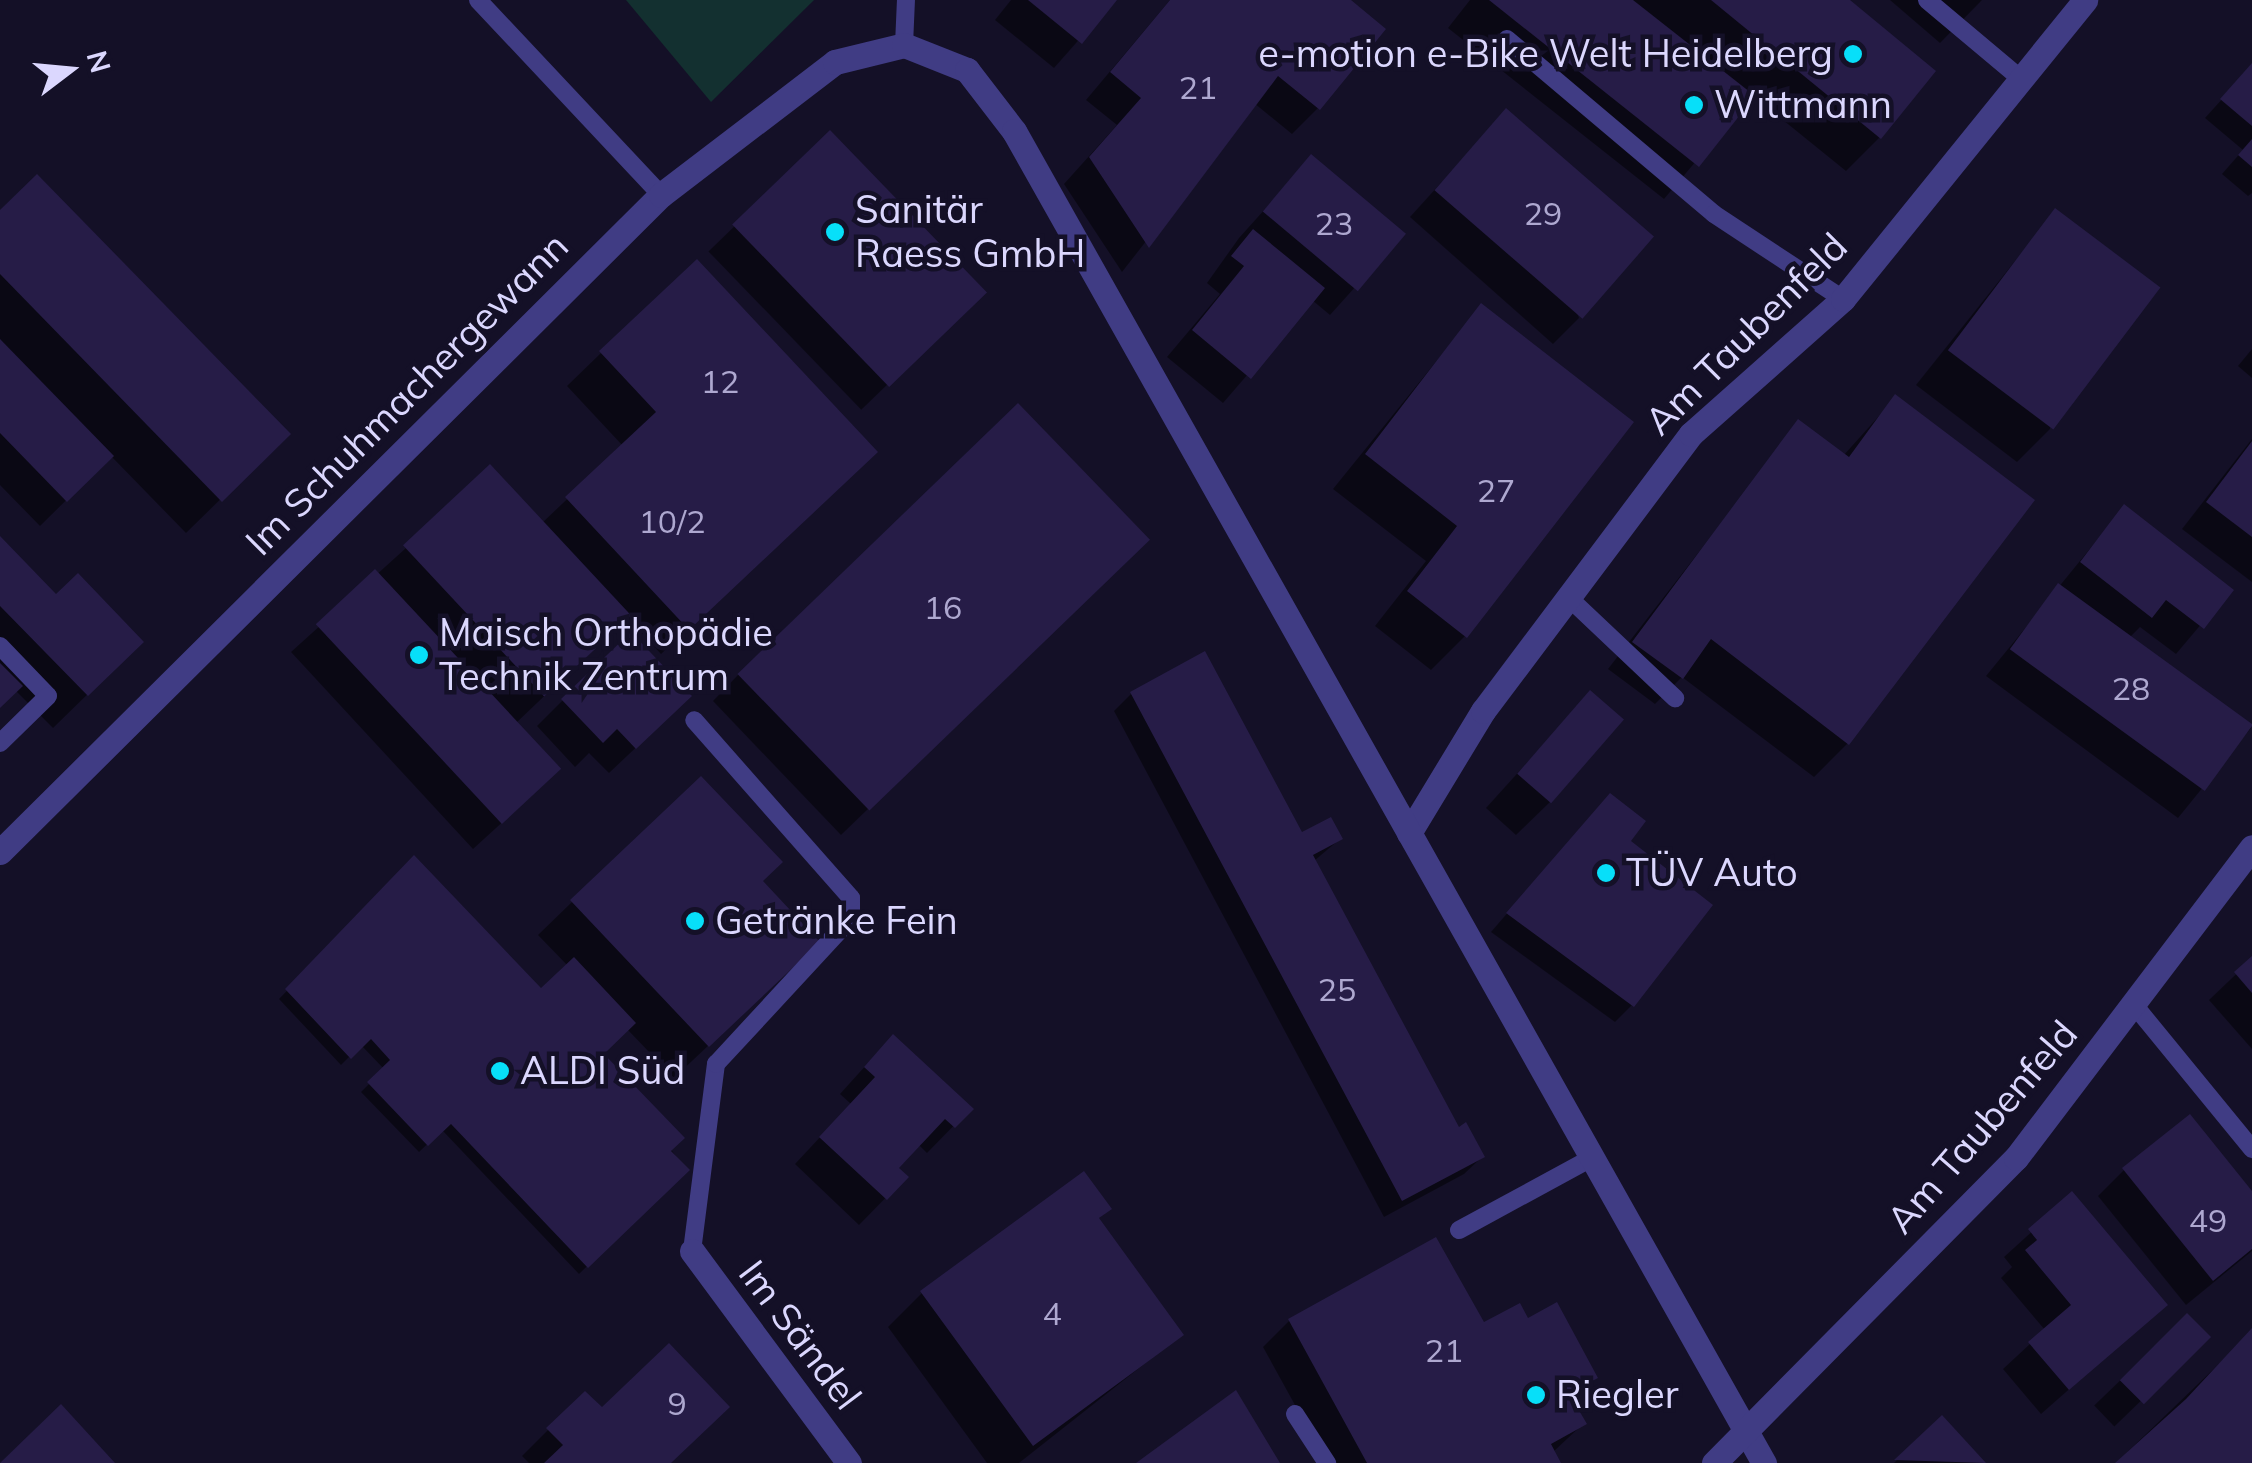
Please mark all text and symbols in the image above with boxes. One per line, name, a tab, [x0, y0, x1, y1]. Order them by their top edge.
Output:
north arrow	[20, 20, 120, 120]
place label: e-motion e-Bike Welt Heidelberg	[1258, 31, 1833, 77]
marker: e-motion e-Bike Welt Heidelberg	[1842, 43, 1864, 65]
text: N	[80, 47, 119, 77]
house number: 21	[1179, 68, 1217, 106]
place label: Wittmann	[1714, 82, 1892, 128]
marker: Wittmann	[1683, 94, 1705, 116]
place label: Sanitär Raess GmbH	[855, 187, 1085, 276]
house number: 29	[1524, 194, 1562, 232]
house number: 23	[1315, 204, 1353, 242]
marker: Sanitär Raess GmbH	[824, 221, 846, 243]
street label: Im Schuhmachergewann	[236, 223, 578, 565]
street label: Am Taubenfeld	[1636, 224, 1856, 444]
house number: 12	[701, 362, 739, 400]
house number: 27	[1477, 471, 1515, 509]
house number: 10/2	[639, 502, 705, 540]
house number: 16	[924, 588, 962, 626]
place label: Maisch Orthopädie Technik Zentrum	[439, 610, 773, 699]
marker: Maisch Orthopädie Technik Zentrum	[408, 644, 430, 666]
house number: 28	[2112, 669, 2150, 707]
place label: TÜV Auto	[1626, 850, 1798, 896]
marker: TÜV Auto	[1595, 862, 1617, 884]
place label: Getränke Fein	[715, 898, 958, 944]
marker: Getränke Fein	[684, 910, 706, 932]
house number: 25	[1318, 970, 1356, 1008]
street label: Am Taubenfeld	[1877, 1011, 2087, 1243]
place label: ALDI Süd	[520, 1048, 685, 1094]
marker: ALDI Süd	[489, 1060, 511, 1082]
house number: 49	[2189, 1201, 2227, 1239]
street label: Im Sändel	[729, 1252, 871, 1418]
house number: 4	[1042, 1294, 1062, 1332]
house number: 21	[1425, 1331, 1463, 1369]
place label: Riegler	[1556, 1372, 1678, 1418]
house number: 9	[667, 1384, 687, 1422]
marker: Riegler	[1525, 1384, 1547, 1406]

